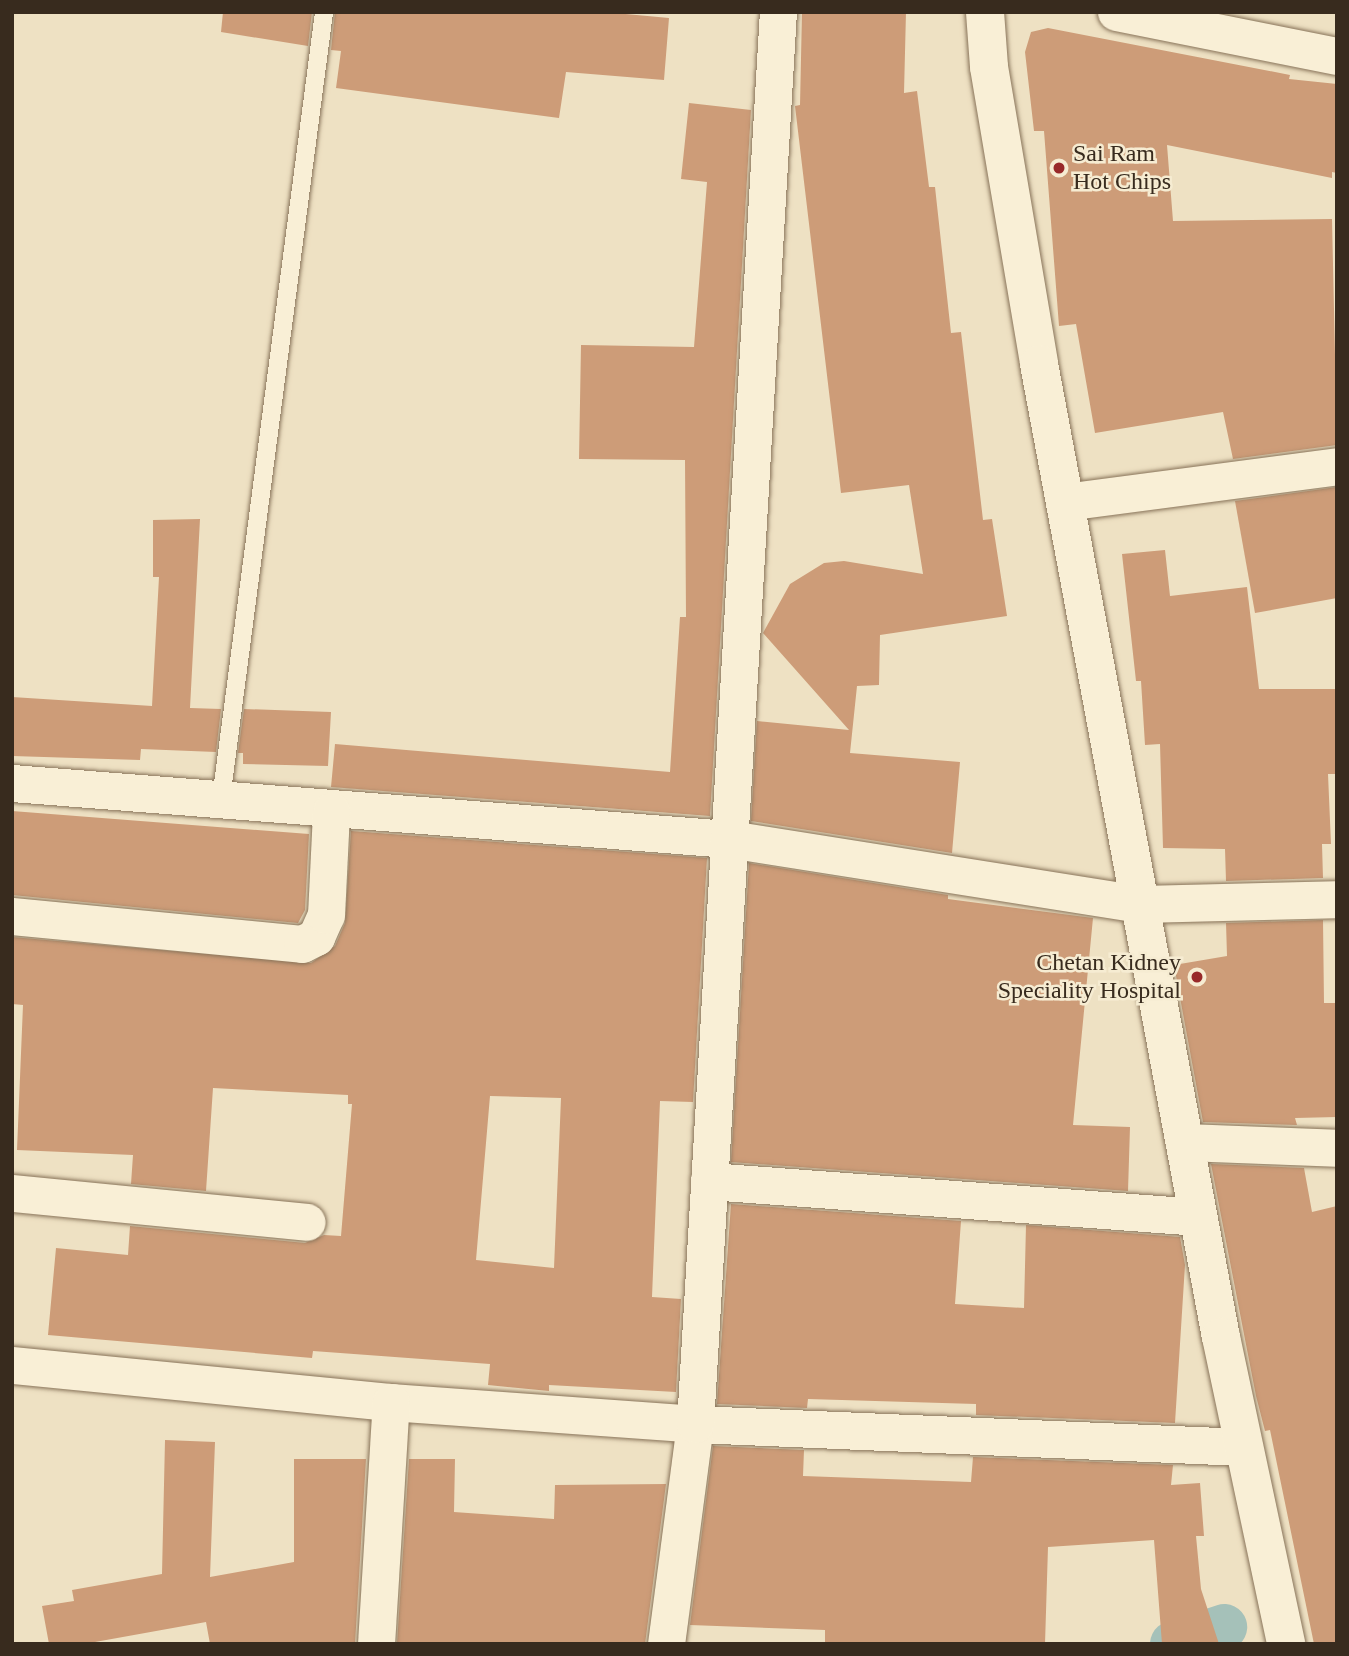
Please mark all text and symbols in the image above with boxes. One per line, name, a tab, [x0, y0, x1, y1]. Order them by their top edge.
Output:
place label: Sai Ram Hot Chips	[1073, 140, 1171, 196]
marker: Sai Ram Hot Chips	[1051, 160, 1067, 176]
place label: Chetan Kidney Speciality Hospital	[998, 949, 1181, 1005]
marker: Chetan Kidney Speciality Hospital	[1187, 967, 1207, 987]

